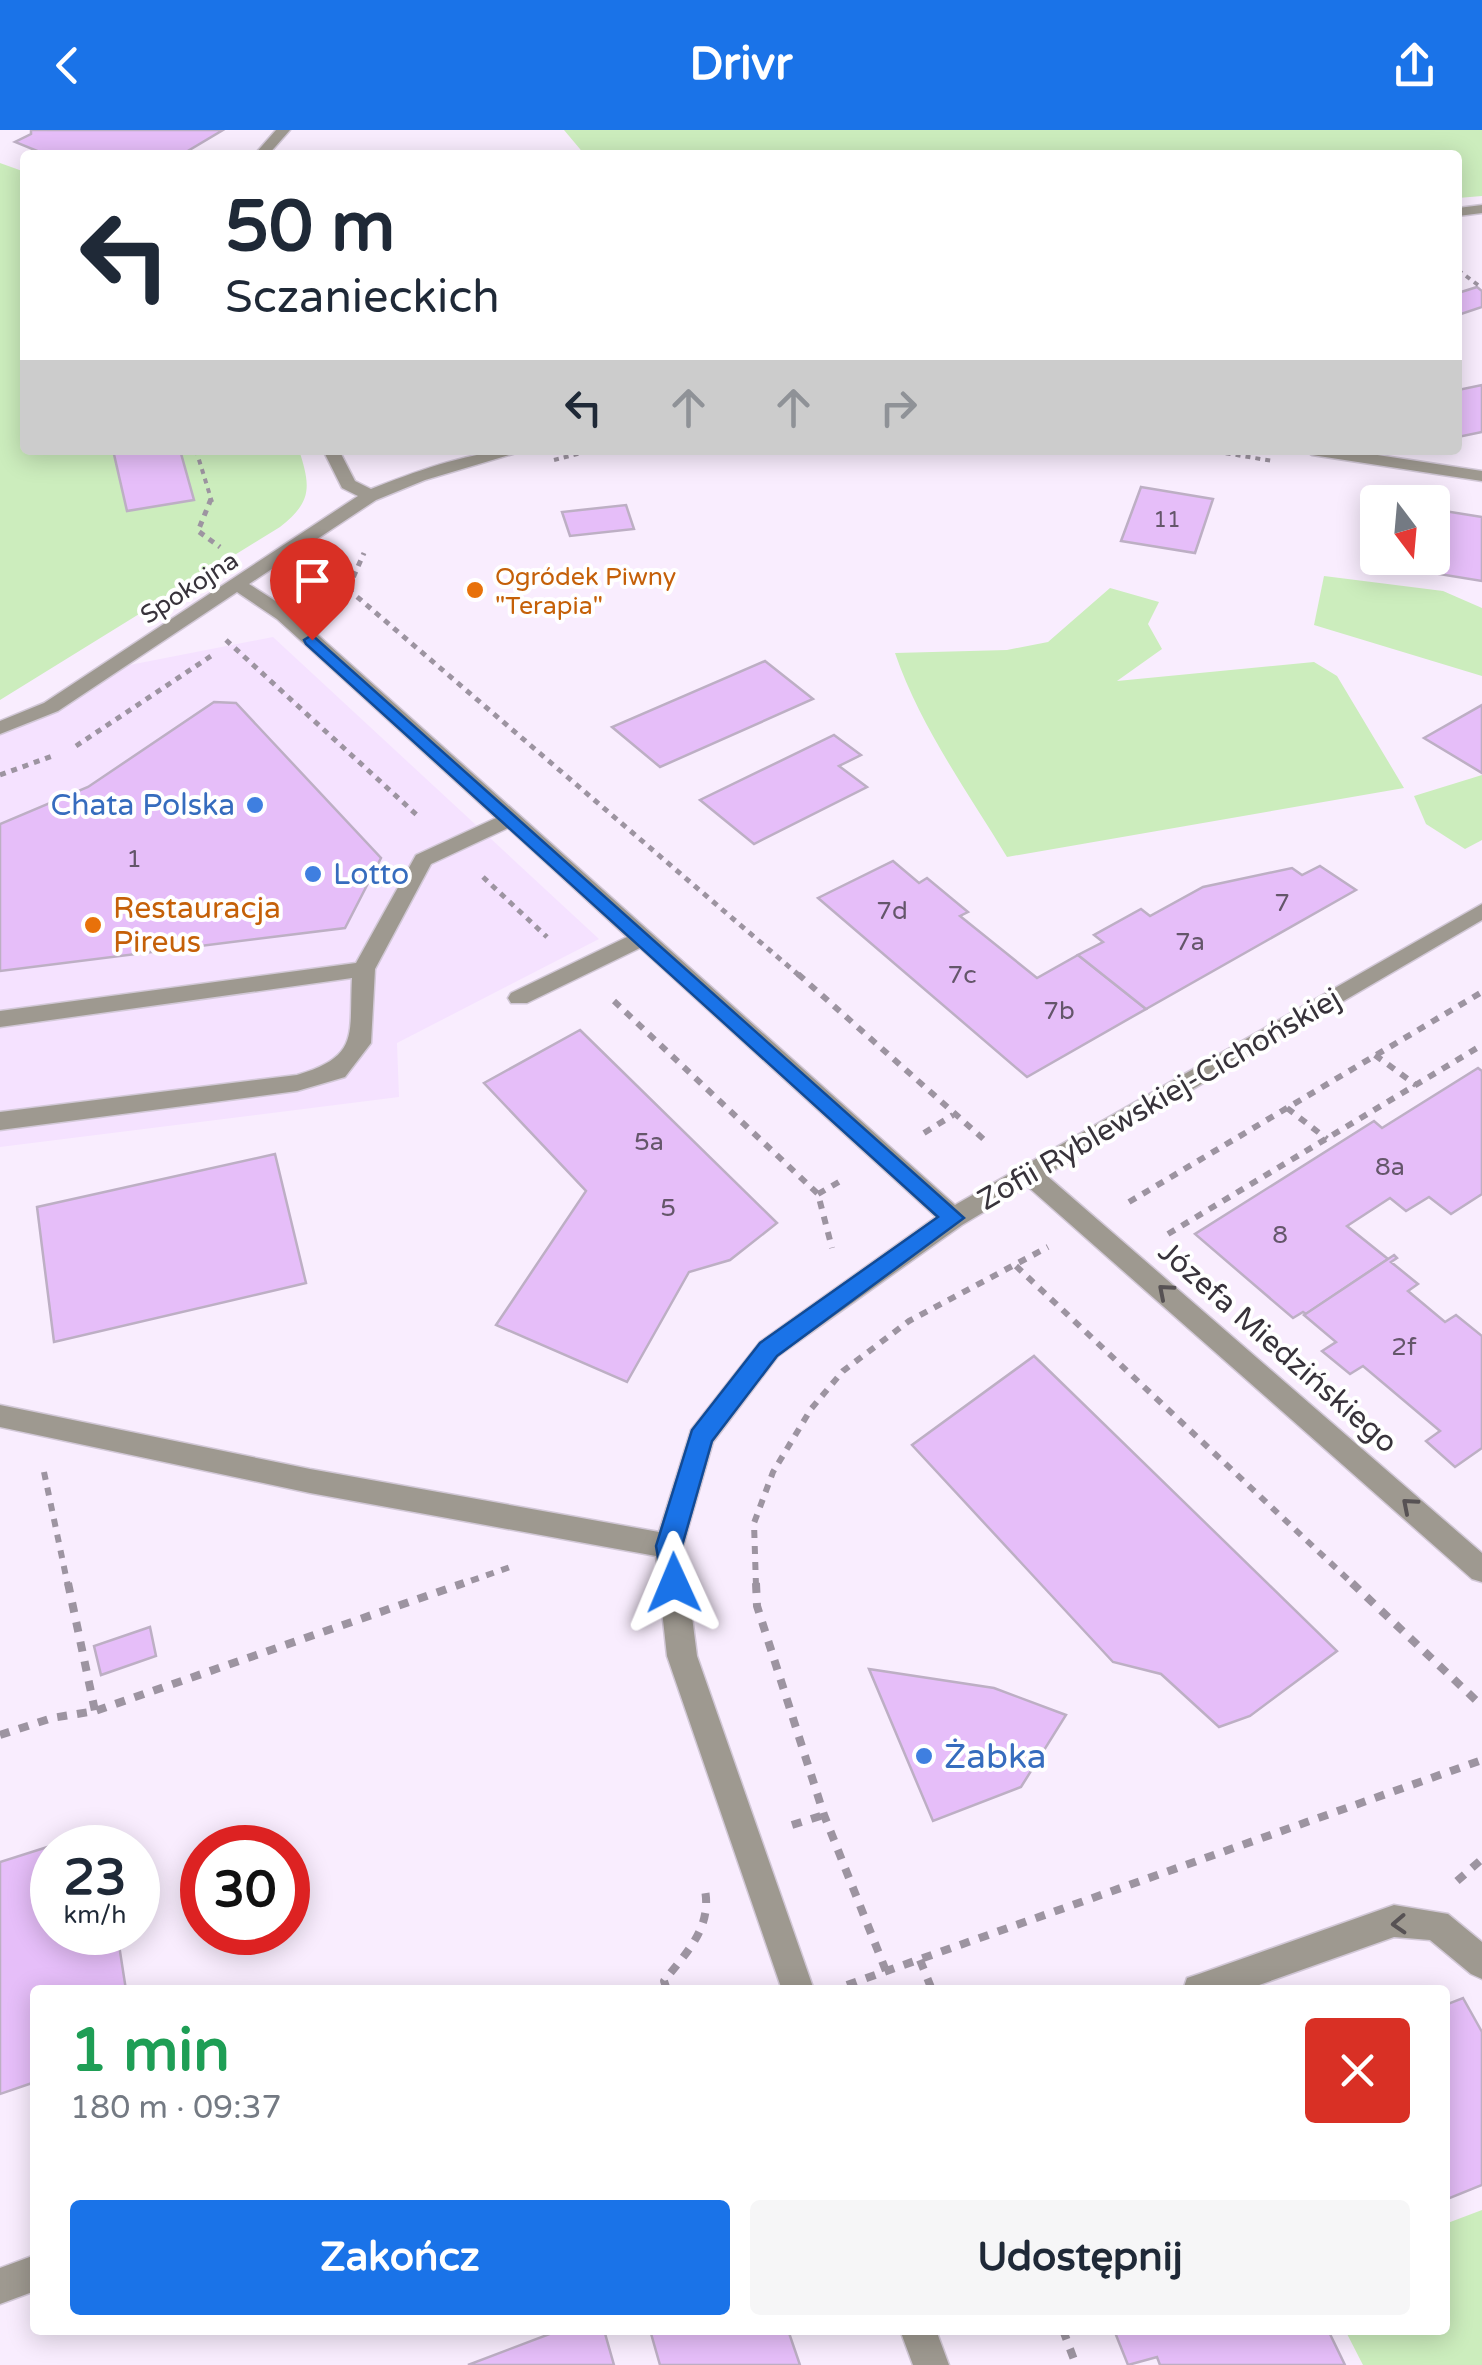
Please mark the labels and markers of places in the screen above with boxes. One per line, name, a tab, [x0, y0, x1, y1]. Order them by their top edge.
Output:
pin	[270, 538, 355, 641]
place label: Ogródek Piwny "Terapia"	[495, 562, 676, 621]
marker: Ogródek Piwny "Terapia"	[464, 579, 486, 601]
place label: Chata Polska	[51, 787, 235, 824]
marker: Chata Polska	[244, 794, 266, 816]
place label: Lotto	[333, 856, 409, 893]
marker: Lotto	[302, 863, 324, 885]
place label: Restauracja Pireus	[113, 890, 281, 961]
marker: Restauracja Pireus	[82, 914, 104, 936]
place label: Żabka	[944, 1736, 1046, 1778]
marker: Żabka	[913, 1745, 935, 1767]

